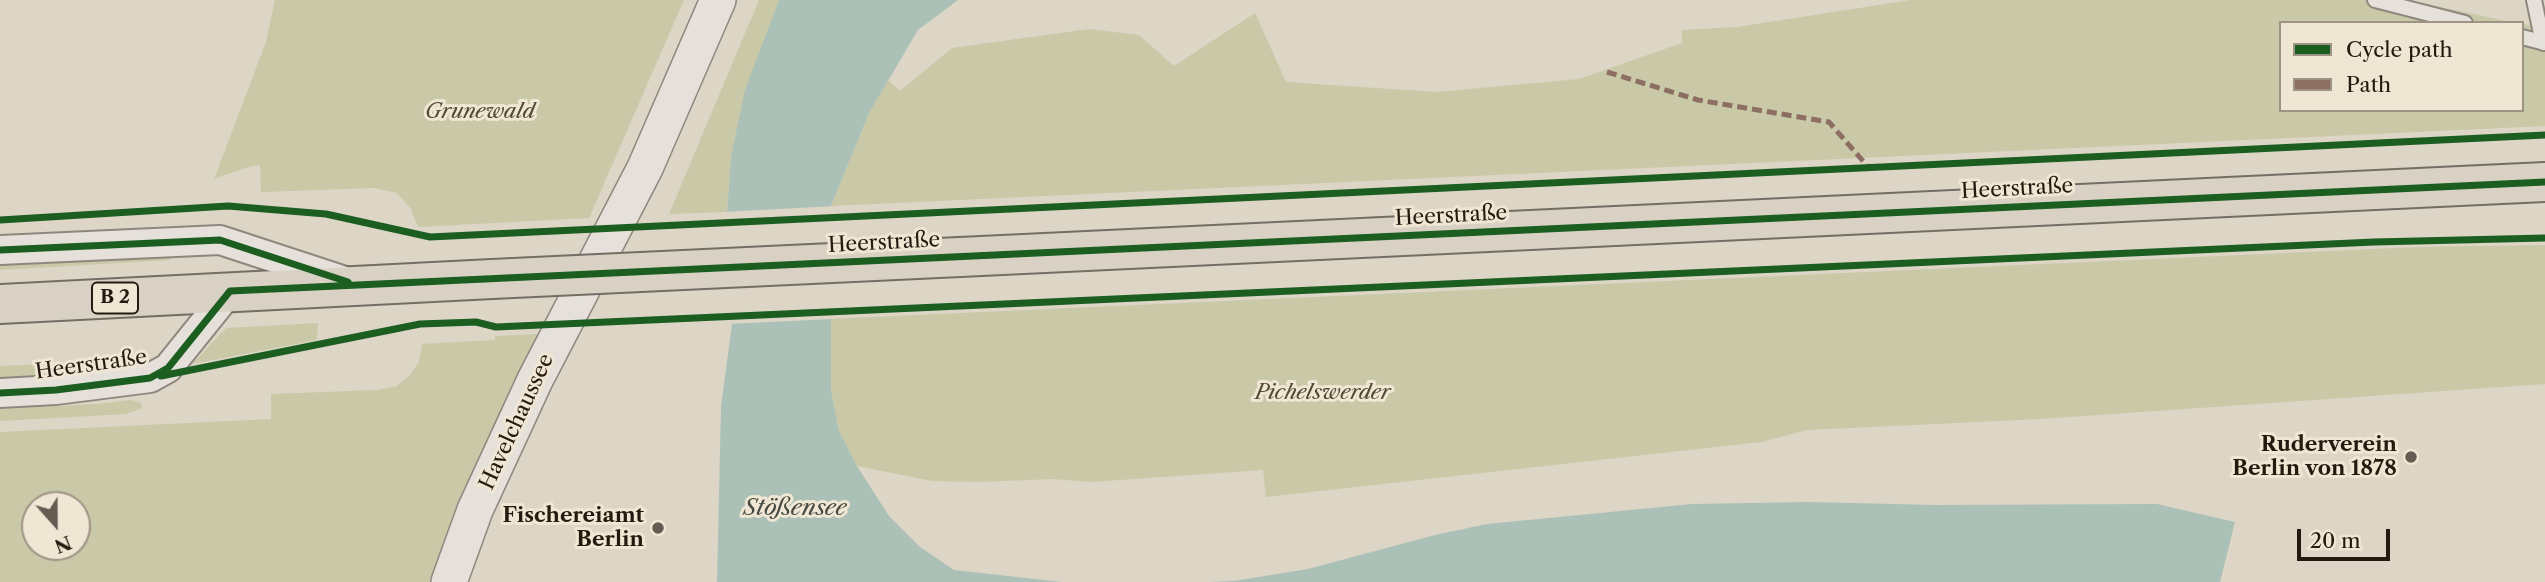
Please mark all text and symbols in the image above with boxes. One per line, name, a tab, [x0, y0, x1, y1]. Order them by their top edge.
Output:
legend	[2279, 21, 2524, 112]
text: Cycle path	[2346, 37, 2453, 62]
text: Path	[2346, 72, 2391, 97]
park label: Grunewald	[425, 99, 535, 125]
street label: Heerstraße	[1960, 173, 2074, 205]
street label: Heerstraße	[1394, 200, 1508, 232]
street label: Heerstraße	[827, 227, 941, 259]
road number: B 2	[92, 282, 138, 314]
street label: Heerstraße	[34, 345, 148, 385]
street label: Havelchaussee	[474, 350, 560, 494]
park label: Pichelswerder	[1255, 380, 1391, 406]
place label: Ruderverein Berlin von 1878	[2232, 432, 2397, 482]
marker: Ruderverein Berlin von 1878	[2403, 449, 2419, 465]
north arrow	[21, 491, 91, 561]
water label: Stößensee	[743, 494, 847, 522]
place label: Fischereiamt Berlin	[503, 503, 644, 553]
scale bar	[2300, 516, 2393, 560]
marker: Fischereiamt Berlin	[650, 520, 666, 536]
text: 20 m	[2310, 528, 2361, 553]
text: N	[51, 531, 75, 558]

